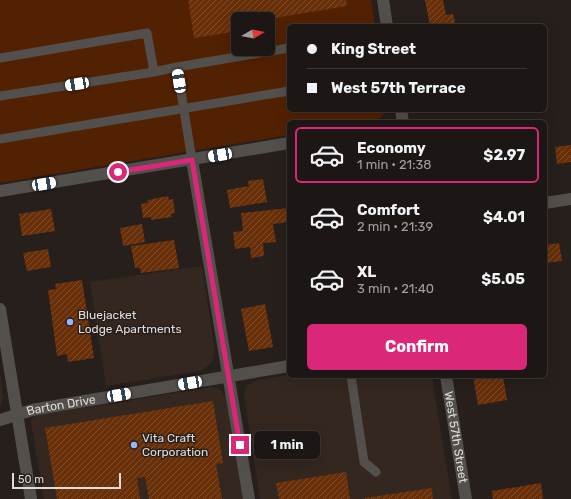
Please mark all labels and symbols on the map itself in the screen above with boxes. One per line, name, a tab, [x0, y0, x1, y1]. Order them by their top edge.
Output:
north arrow	[231, 12, 275, 56]
car	[171, 68, 187, 94]
car	[64, 76, 90, 92]
car	[207, 147, 233, 163]
route start	[109, 163, 127, 181]
car	[31, 176, 57, 192]
place label: Bluejacket Lodge Apartments	[78, 308, 182, 336]
marker: Bluejacket Lodge Apartments	[65, 317, 75, 327]
car	[177, 375, 203, 391]
car	[106, 387, 132, 403]
street label: West 57th Street	[442, 390, 470, 484]
street label: Barton Drive	[25, 392, 97, 418]
place label: Vita Craft Corporation	[142, 431, 208, 459]
callout: 1 min	[254, 431, 320, 459]
route end	[231, 436, 249, 454]
marker: Vita Craft Corporation	[129, 440, 139, 450]
scale bar	[12, 471, 121, 490]

